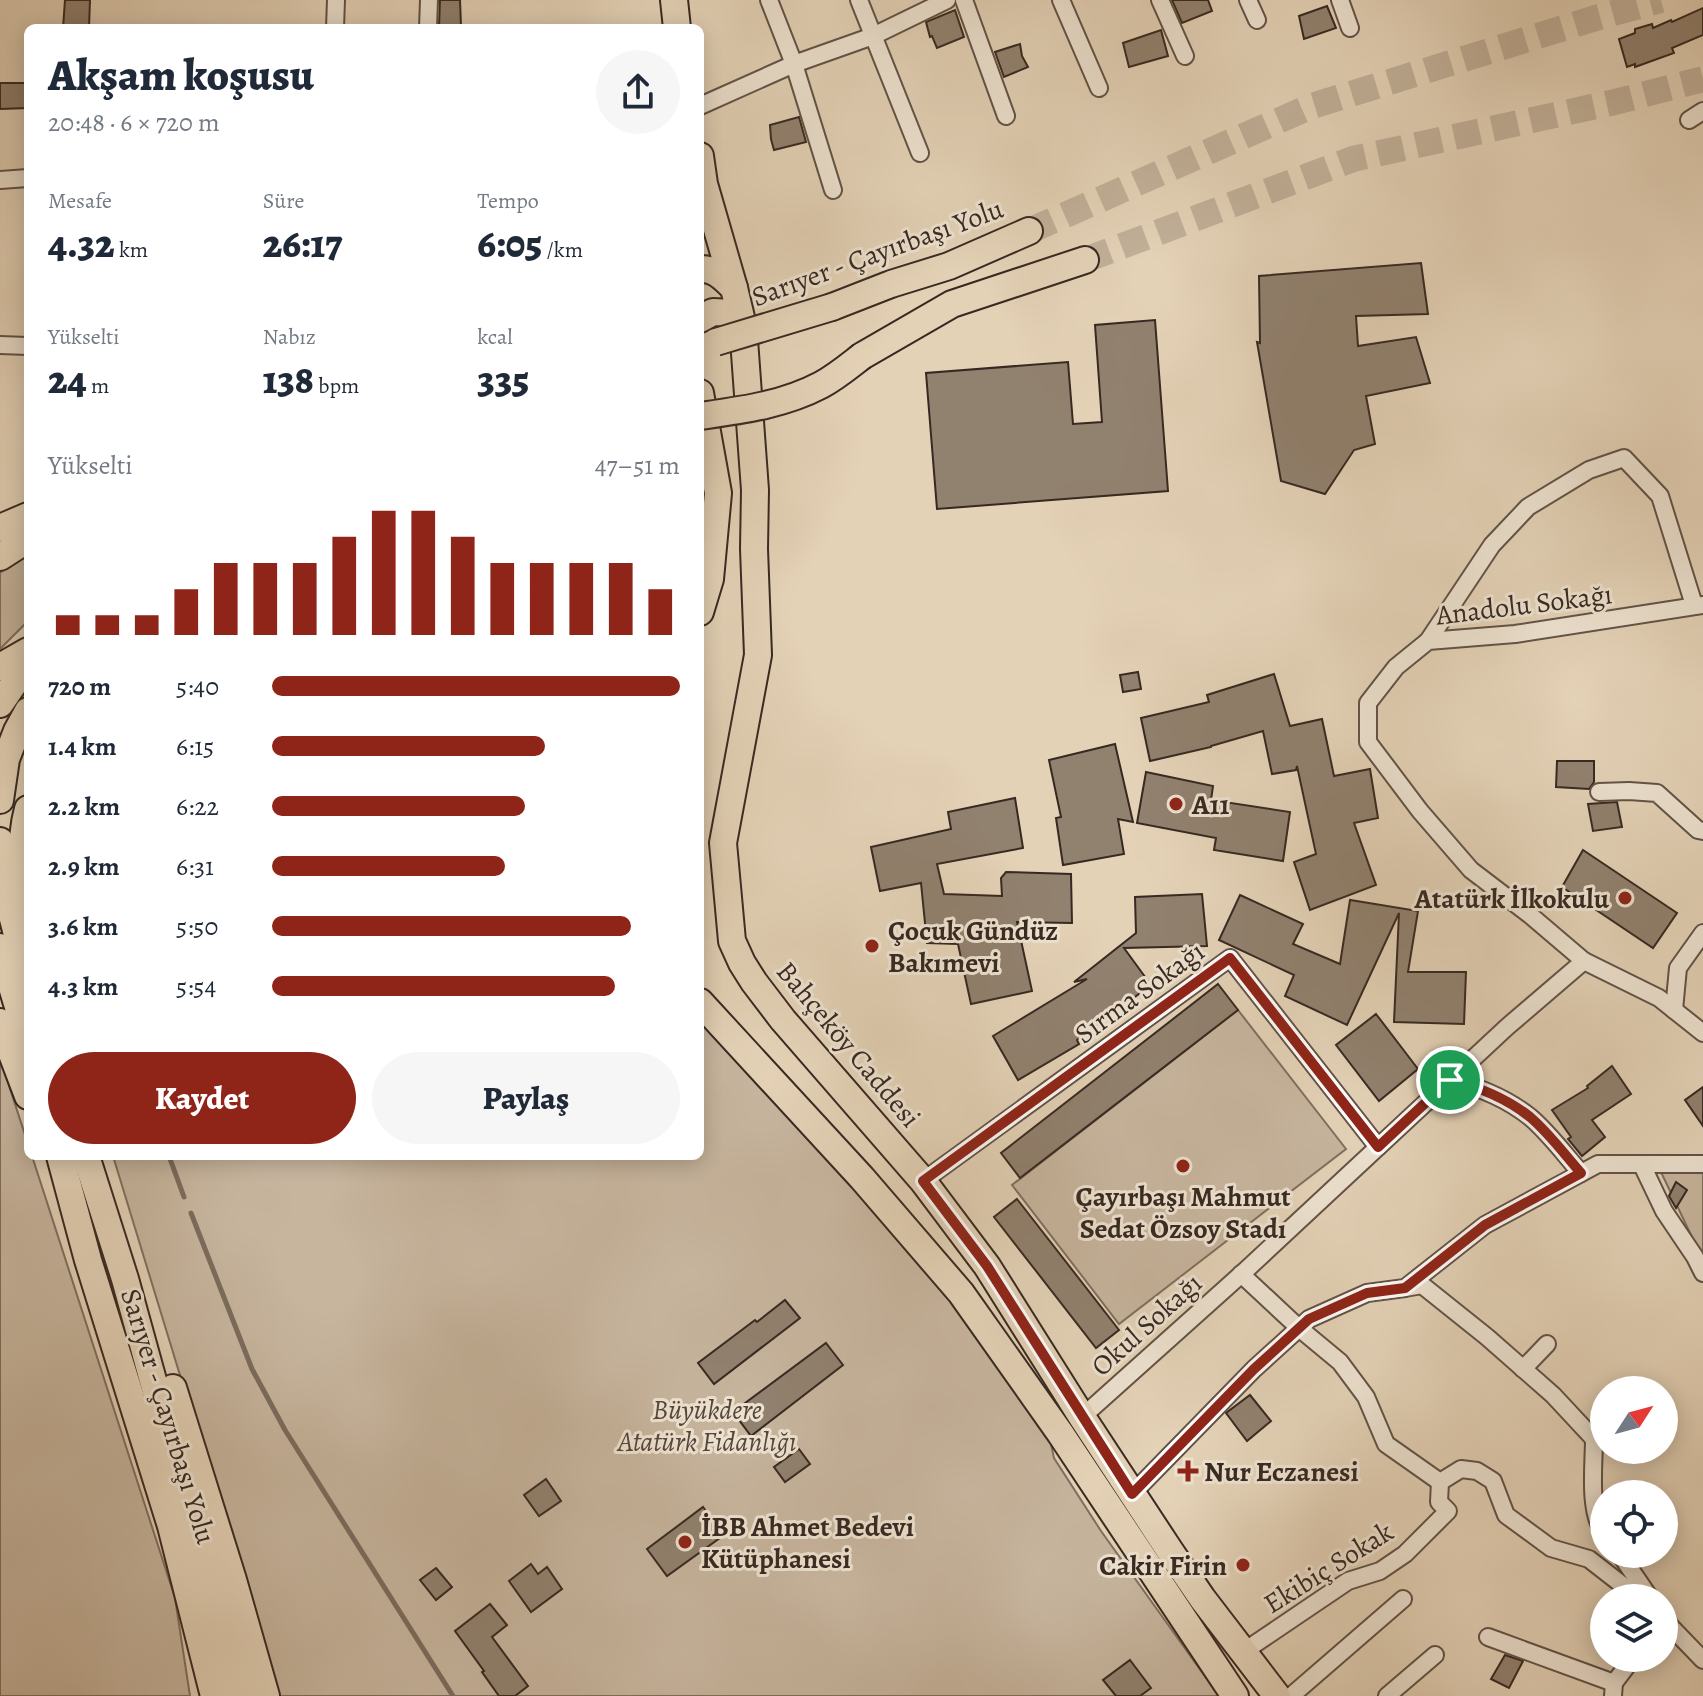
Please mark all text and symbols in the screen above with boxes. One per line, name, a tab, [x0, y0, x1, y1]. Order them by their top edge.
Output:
text: Akşam koşusu	[48, 45, 314, 105]
button: share	[596, 50, 680, 134]
text: 20:48 · 6 × 720 m	[48, 105, 220, 140]
text: Mesafe	[48, 186, 112, 216]
text: Süre	[263, 186, 304, 216]
text: Tempo	[477, 186, 539, 216]
street label: Sarıyer - Çayırbaşı Yolu	[746, 190, 1009, 316]
text: 4.32	[48, 216, 115, 271]
text: 26:17	[263, 216, 342, 271]
text: 6:05	[477, 216, 542, 271]
text: km	[115, 235, 148, 265]
text: /km	[542, 235, 583, 265]
text: Yükselti	[48, 322, 120, 352]
text: Nabız	[263, 322, 316, 352]
text: kcal	[477, 322, 513, 352]
text: 24	[48, 352, 87, 407]
text: 138	[263, 352, 314, 407]
text: 335	[477, 352, 529, 407]
text: m	[87, 371, 109, 401]
text: bpm	[314, 371, 359, 401]
text: Yükselti	[48, 448, 133, 483]
text: 47–51 m	[595, 448, 680, 483]
street label: Anadolu Sokağı	[1433, 575, 1614, 635]
text: 720 m	[48, 669, 111, 704]
text: 5:40	[176, 669, 219, 704]
text: 1.4 km	[48, 729, 116, 764]
text: 6:15	[176, 729, 214, 764]
place label: A11	[1191, 786, 1230, 824]
text: 2.2 km	[48, 789, 120, 824]
text: 6:22	[176, 789, 219, 824]
marker: A11	[1167, 795, 1185, 813]
text: 2.9 km	[48, 849, 120, 884]
text: 6:31	[176, 849, 214, 884]
place label: Atatürk İlkokulu	[1414, 880, 1610, 918]
marker: Atatürk İlkokulu	[1616, 889, 1634, 907]
text: 3.6 km	[48, 909, 118, 944]
text: 5:50	[176, 909, 218, 944]
place label: Çocuk Gündüz Bakımevi	[888, 912, 1058, 982]
street label: Sırma Sokağı	[1067, 933, 1212, 1053]
marker: Çocuk Gündüz Bakımevi	[863, 937, 881, 955]
street label: Bahçeköy Caddesi	[767, 954, 929, 1136]
text: 4.3 km	[48, 969, 118, 1004]
text: 5:54	[176, 969, 216, 1004]
pin	[1416, 1046, 1484, 1114]
button: Kaydet	[48, 1052, 356, 1144]
button: Paylaş	[372, 1052, 680, 1144]
icon: arrive	[1428, 1058, 1472, 1102]
marker: Çayırbaşı Mahmut Sedat Özsoy Stadı	[1174, 1157, 1192, 1175]
place label: Çayırbaşı Mahmut Sedat Özsoy Stadı	[1075, 1178, 1291, 1248]
street label: Okul Sokağı	[1083, 1265, 1210, 1385]
street label: Sarıyer - Çayırbaşı Yolu	[111, 1284, 225, 1549]
north arrow	[1590, 1376, 1678, 1464]
map controls	[1590, 1376, 1678, 1672]
park label: Büyükdere Atatürk Fidanlığı	[616, 1391, 796, 1461]
place label: Nur Eczanesi	[1204, 1453, 1359, 1491]
marker: Nur Eczanesi	[1179, 1462, 1197, 1480]
button: locate	[1590, 1480, 1678, 1568]
place label: İBB Ahmet Bedevi Kütüphanesi	[701, 1508, 914, 1578]
street label: Ekibiç Sokak	[1256, 1513, 1401, 1623]
marker: İBB Ahmet Bedevi Kütüphanesi	[676, 1533, 694, 1551]
place label: Cakir Firin	[1099, 1547, 1227, 1585]
marker: Cakir Firin	[1234, 1556, 1252, 1574]
button: layers	[1590, 1584, 1678, 1672]

